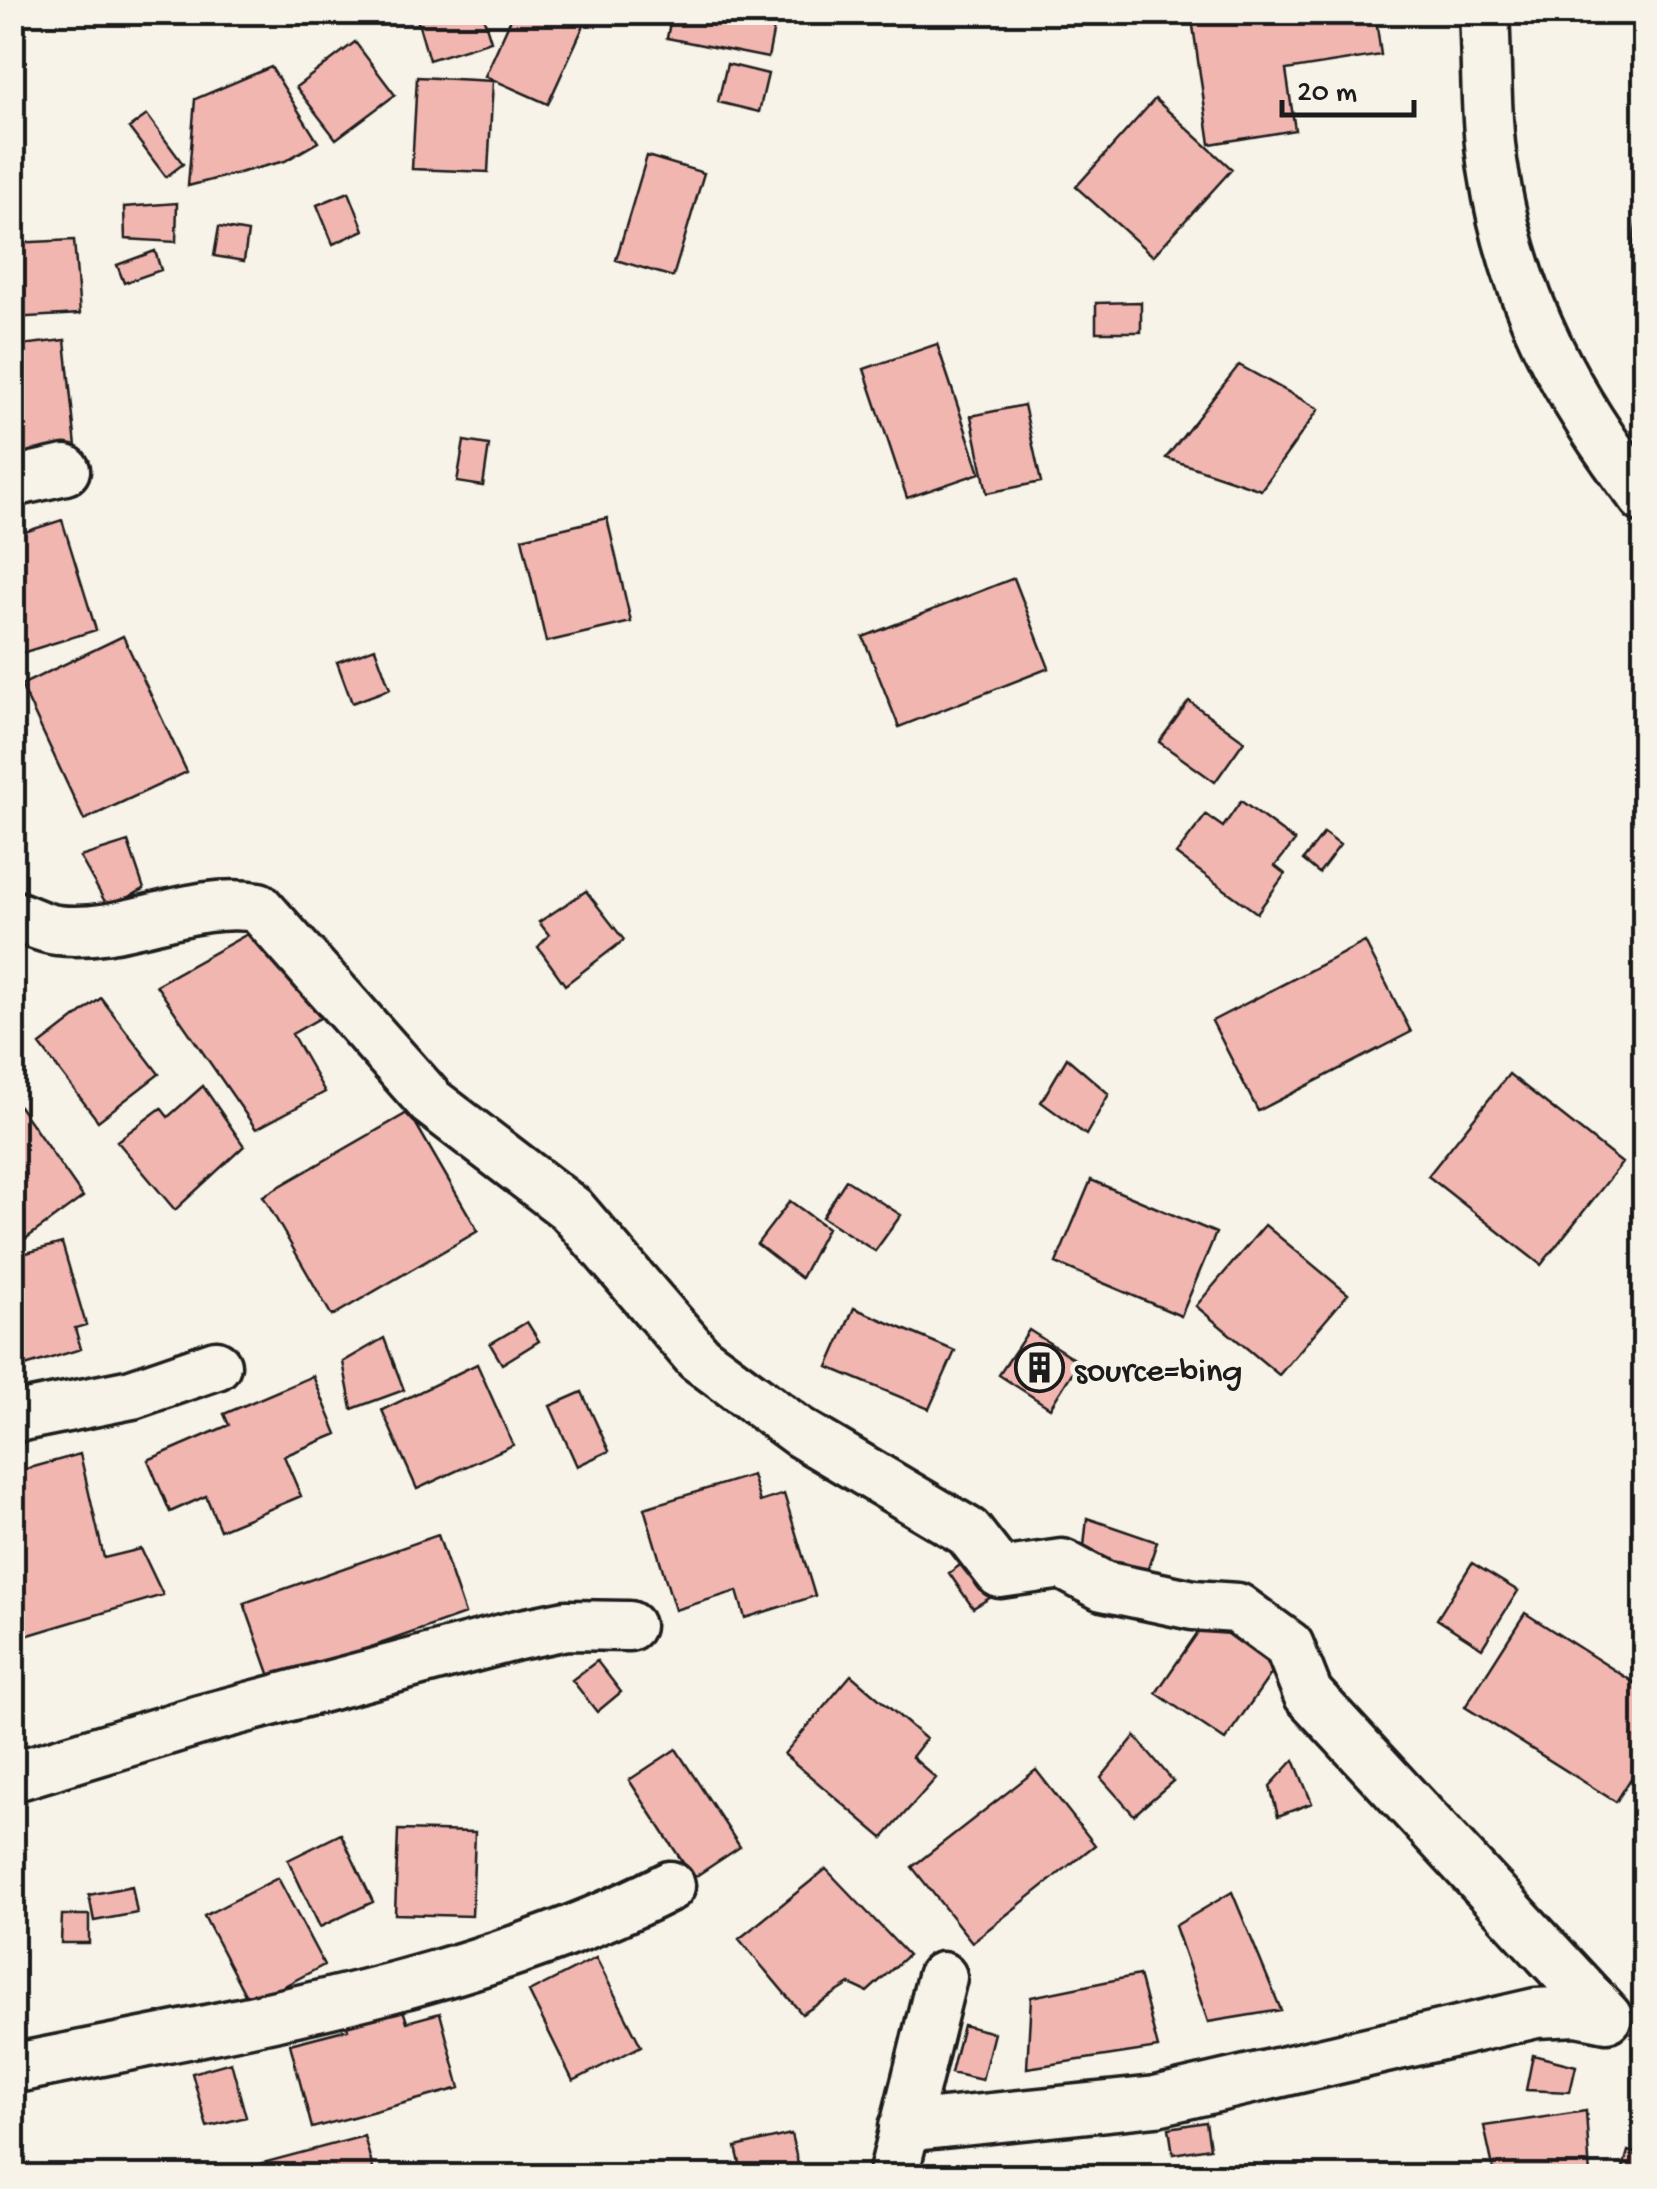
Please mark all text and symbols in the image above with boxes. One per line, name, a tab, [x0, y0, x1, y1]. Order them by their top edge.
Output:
scale bar	[1282, 55, 1414, 117]
text: 20 m	[1297, 77, 1357, 112]
building icon: source=bing	[1013, 1342, 1065, 1394]
place label: source=bing	[1074, 1353, 1242, 1394]

